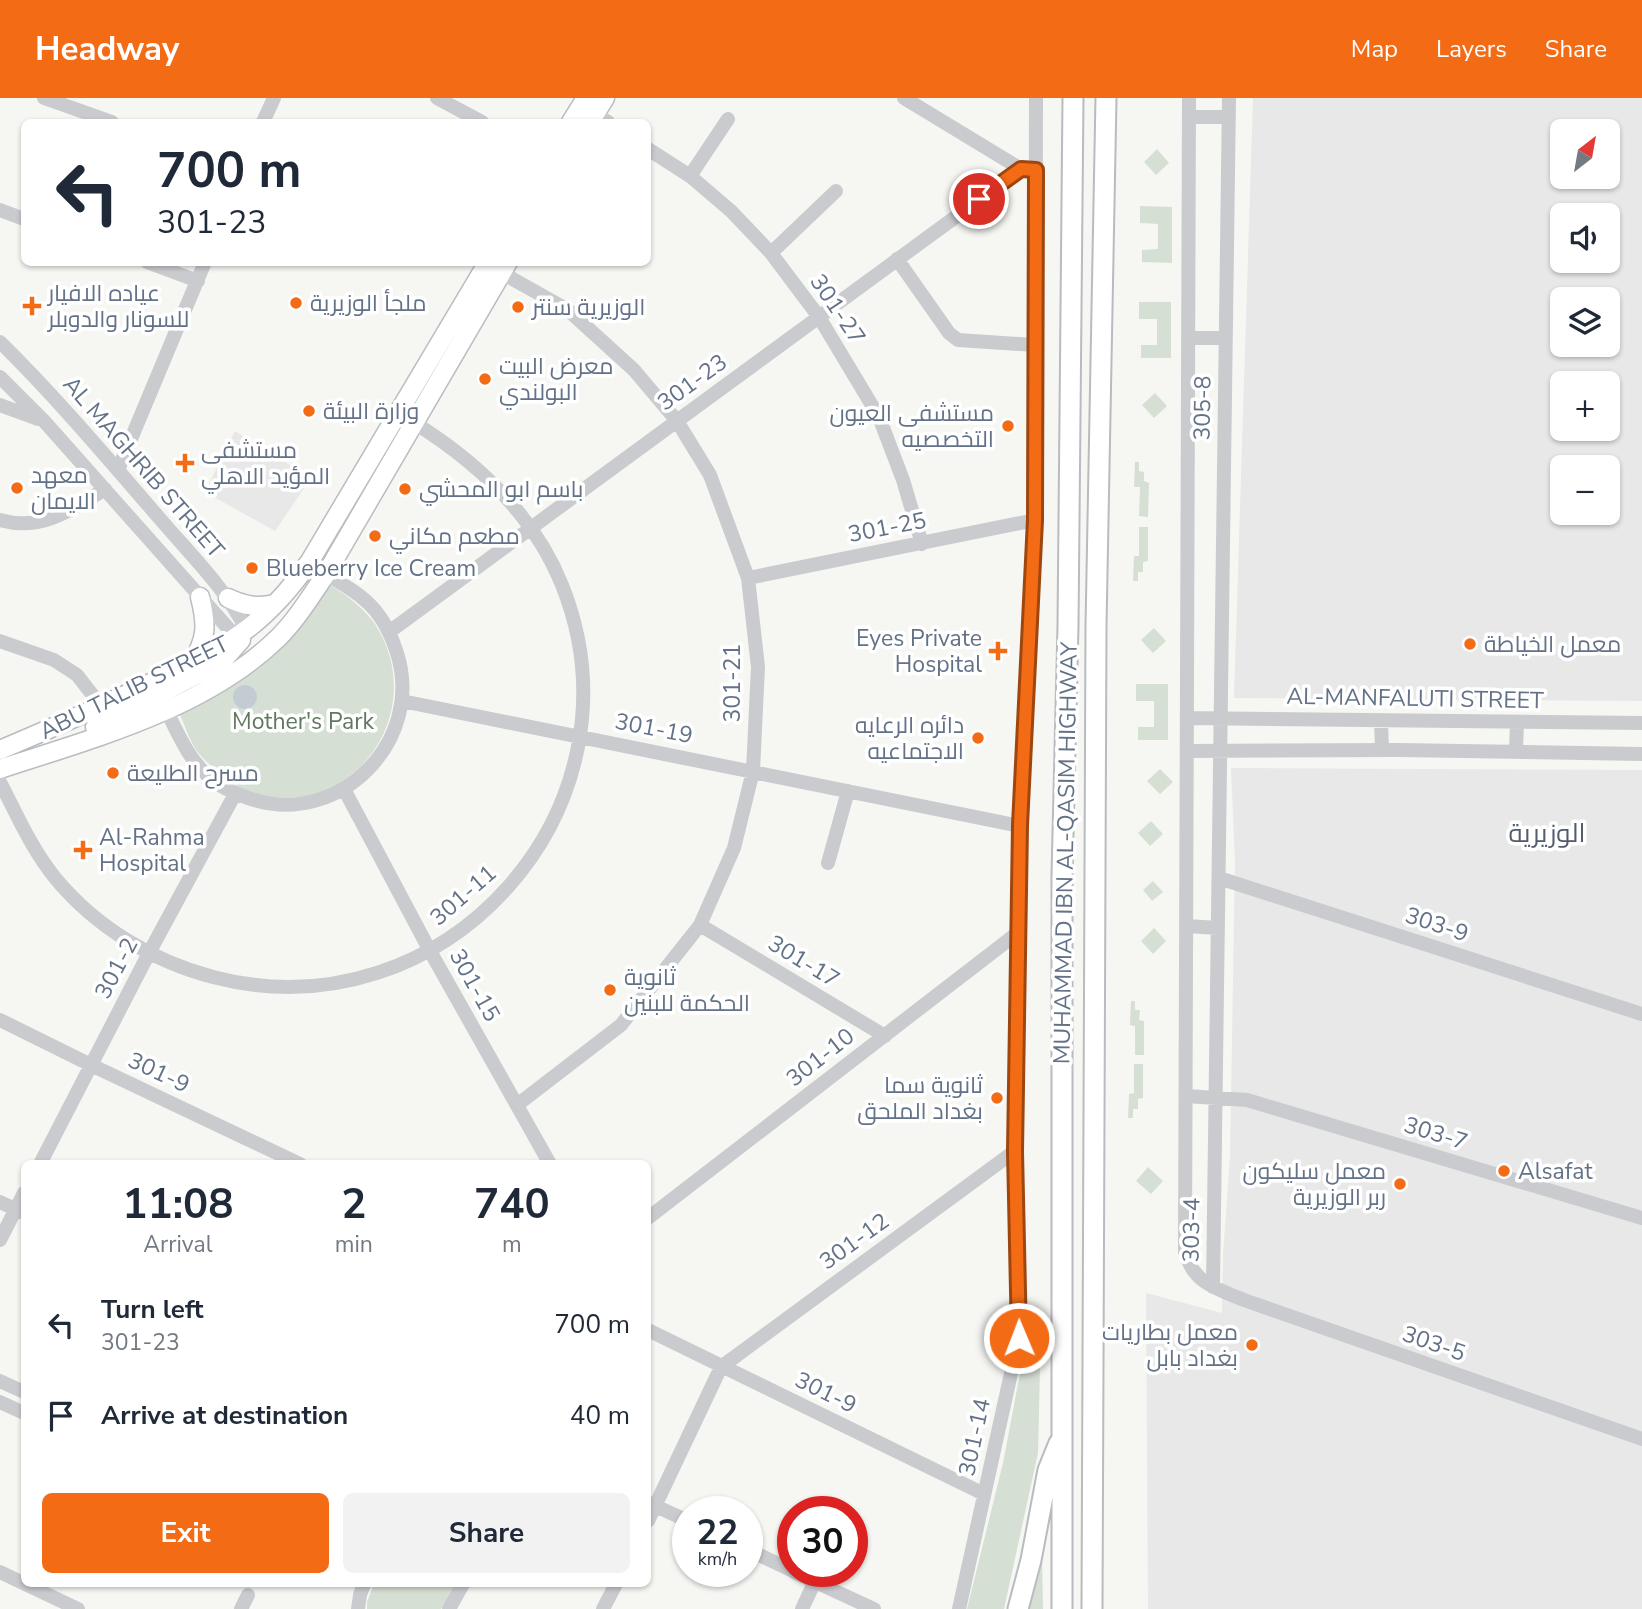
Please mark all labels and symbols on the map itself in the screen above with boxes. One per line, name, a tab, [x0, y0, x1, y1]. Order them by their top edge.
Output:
north arrow	[1550, 119, 1620, 189]
pin	[949, 169, 1009, 229]
street label: 301-27	[803, 268, 872, 351]
place label: عياده الافيار للسونار والدوبلر	[46, 278, 189, 335]
place label: ملجأ الوزيرية	[310, 288, 426, 319]
place label: الوزيرية سنتر	[530, 292, 645, 323]
marker: ملجأ الوزيرية	[288, 295, 304, 311]
marker: عياده الافيار للسونار والدوبلر	[22, 296, 42, 316]
marker: الوزيرية سنتر	[510, 299, 526, 315]
street label: 301-23	[651, 347, 733, 418]
place label: معرض البيت البولندي	[499, 351, 613, 410]
street label: AL MAGHRIB STREET	[56, 370, 231, 565]
marker: معرض البيت البولندي	[477, 371, 493, 387]
street label: 305-8	[1186, 375, 1219, 441]
place label: وزارة البيئة	[323, 396, 419, 427]
place label: مستشفى العيون التخصصيه	[829, 398, 994, 455]
marker: وزارة البيئة	[301, 403, 317, 419]
marker: مستشفى العيون التخصصيه	[1000, 418, 1016, 434]
place label: مستشفى المؤيد الاهلي	[201, 435, 330, 494]
marker: مستشفى المؤيد الاهلي	[175, 453, 195, 473]
place label: معهد الايمان	[31, 460, 96, 517]
place label: باسم ابو المحشي	[419, 474, 583, 506]
marker: معهد الايمان	[9, 480, 25, 496]
marker: باسم ابو المحشي	[397, 481, 413, 497]
street label: 301-25	[845, 505, 929, 550]
place label: مطعم مكاني	[389, 521, 520, 554]
marker: مطعم مكاني	[367, 528, 383, 544]
place label: Blueberry Ice Cream	[266, 553, 476, 584]
marker: Blueberry Ice Cream	[244, 560, 260, 576]
place label: Eyes Private Hospital	[856, 623, 982, 680]
street label: ABU TALIB STREET	[34, 628, 234, 747]
place label: معمل الخياطة	[1484, 629, 1621, 660]
marker: معمل الخياطة	[1462, 636, 1478, 652]
marker: Eyes Private Hospital	[988, 641, 1008, 661]
street label: MUHAMMAD IBN AL-QASIM HIGHWAY	[1046, 641, 1085, 1064]
street label: 301-21	[717, 644, 748, 722]
street label: AL-MANFALUTI STREET	[1286, 681, 1544, 716]
park label: Mother's Park	[232, 706, 374, 737]
street label: 301-19	[612, 706, 696, 751]
place label: دائره الرعايه الاجتماعيه	[855, 710, 964, 767]
marker: دائره الرعايه الاجتماعيه	[970, 730, 986, 746]
place label: مسرح الطليعة	[127, 758, 259, 789]
marker: مسرح الطليعة	[105, 765, 121, 781]
district label: الوزيرية	[1509, 816, 1585, 851]
place label: Al-Rahma Hospital	[99, 822, 205, 879]
marker: Al-Rahma Hospital	[73, 840, 93, 860]
street label: 301-11	[423, 858, 503, 933]
street label: 303-9	[1401, 900, 1473, 949]
street label: 301-17	[762, 928, 845, 995]
street label: 301-2	[88, 932, 145, 1004]
street label: 301-15	[442, 943, 507, 1027]
place label: ثانوية الحكمة للبنين	[624, 962, 750, 1019]
marker: ثانوية الحكمة للبنين	[602, 982, 618, 998]
street label: 301-10	[780, 1021, 861, 1094]
street label: 301-9	[123, 1045, 195, 1100]
place label: ثانوية سما بغداد الملحق	[857, 1070, 983, 1127]
marker: ثانوية سما بغداد الملحق	[989, 1090, 1005, 1106]
street label: 303-7	[1400, 1109, 1471, 1158]
place label: معمل سليكون ربر الوزيرية	[1243, 1156, 1386, 1213]
place label: Alsafat	[1518, 1156, 1593, 1187]
marker: Alsafat	[1496, 1163, 1512, 1179]
marker: معمل سليكون ربر الوزيرية	[1392, 1176, 1408, 1192]
street label: 303-4	[1175, 1197, 1208, 1263]
street label: 301-12	[813, 1206, 895, 1277]
position arrow	[982, 1301, 1056, 1375]
place label: معمل بطاريات بغداد بابل	[1102, 1317, 1238, 1374]
street label: 303-5	[1398, 1318, 1470, 1369]
marker: معمل بطاريات بغداد بابل	[1244, 1337, 1260, 1353]
street label: 301-9	[790, 1364, 862, 1421]
street label: 301-14	[951, 1395, 998, 1479]
speed limit sign: 30	[777, 1496, 868, 1587]

